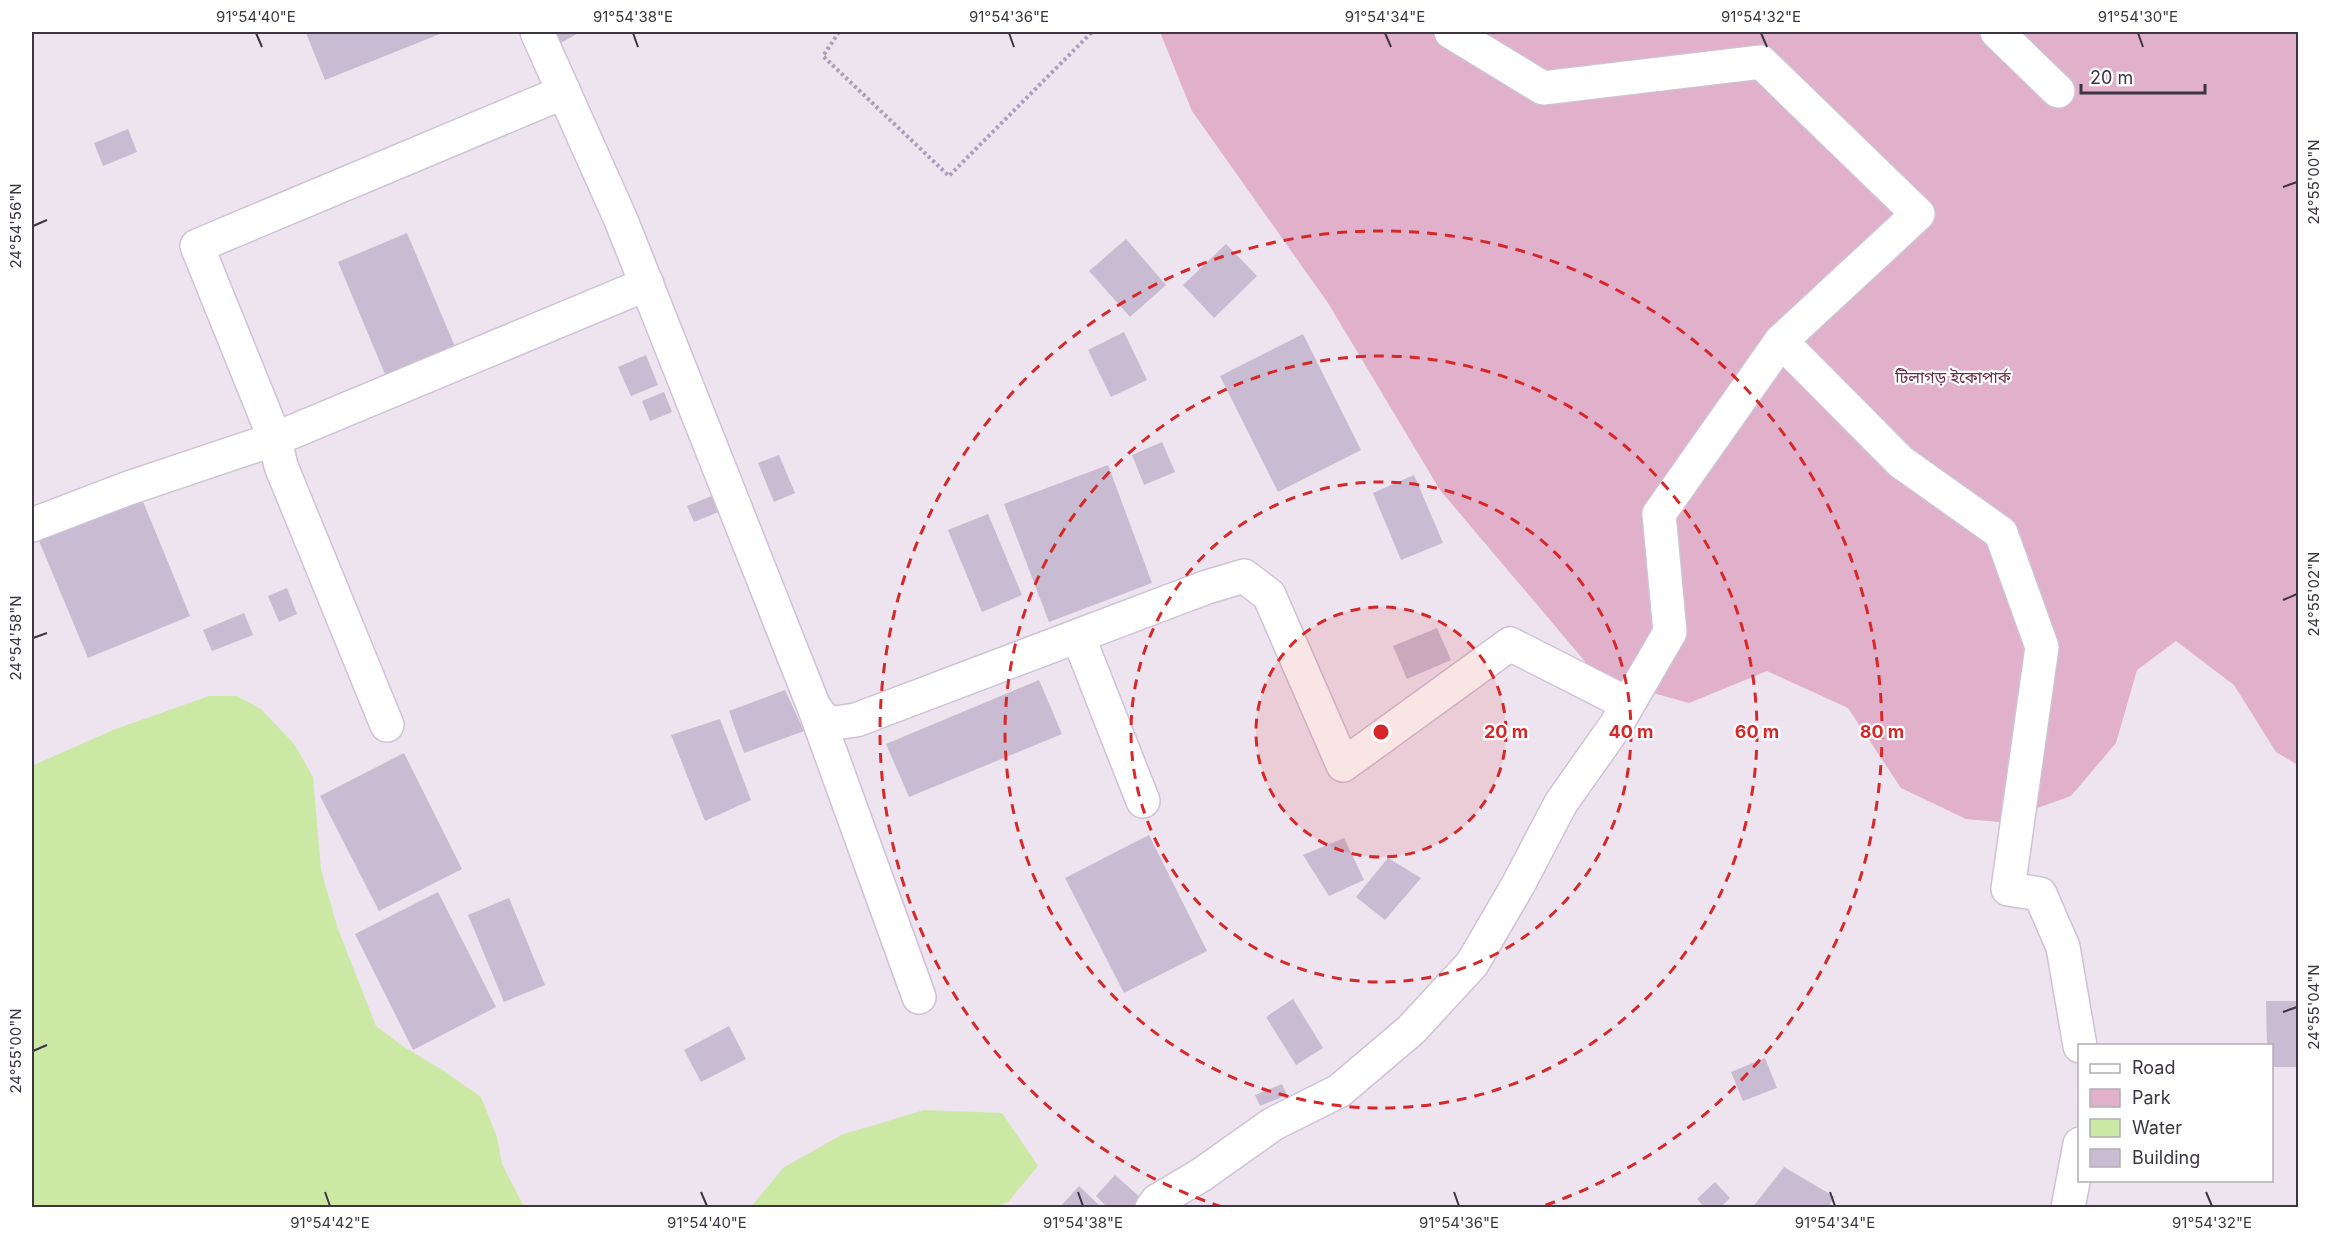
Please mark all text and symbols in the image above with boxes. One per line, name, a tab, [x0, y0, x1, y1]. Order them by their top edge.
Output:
text: 91°54'40"E	[216, 7, 296, 26]
text: 91°54'38"E	[593, 7, 673, 26]
text: 91°54'36"E	[969, 7, 1049, 26]
text: 91°54'34"E	[1345, 7, 1425, 26]
text: 91°54'32"E	[1721, 7, 1801, 26]
text: 91°54'30"E	[2098, 7, 2178, 26]
scale bar	[2081, 57, 2206, 95]
text: 20 m	[2090, 67, 2133, 88]
text: 24°55'00"N	[2304, 139, 2323, 225]
text: 24°54'56"N	[6, 183, 25, 269]
park label: টিলাগড় ইকোপার্ক	[1894, 367, 2012, 387]
text: 24°55'02"N	[2304, 552, 2323, 636]
text: 24°54'58"N	[6, 595, 25, 681]
text: 20 m	[1484, 721, 1528, 742]
text: 40 m	[1609, 721, 1654, 742]
text: 60 m	[1735, 721, 1779, 742]
text: 80 m	[1860, 721, 1904, 742]
centre of rings	[1371, 722, 1391, 742]
text: 24°55'04"N	[2304, 964, 2323, 1050]
text: 24°55'00"N	[6, 1008, 25, 1094]
legend	[2078, 1044, 2273, 1182]
text: Road	[2132, 1057, 2175, 1078]
text: Park	[2132, 1087, 2171, 1108]
text: Water	[2132, 1117, 2182, 1138]
text: Building	[2132, 1147, 2200, 1168]
text: 91°54'42"E	[290, 1213, 370, 1232]
text: 91°54'40"E	[667, 1213, 747, 1232]
text: 91°54'38"E	[1043, 1213, 1123, 1232]
text: 91°54'36"E	[1419, 1213, 1499, 1232]
text: 91°54'34"E	[1795, 1213, 1875, 1232]
text: 91°54'32"E	[2172, 1213, 2252, 1232]

